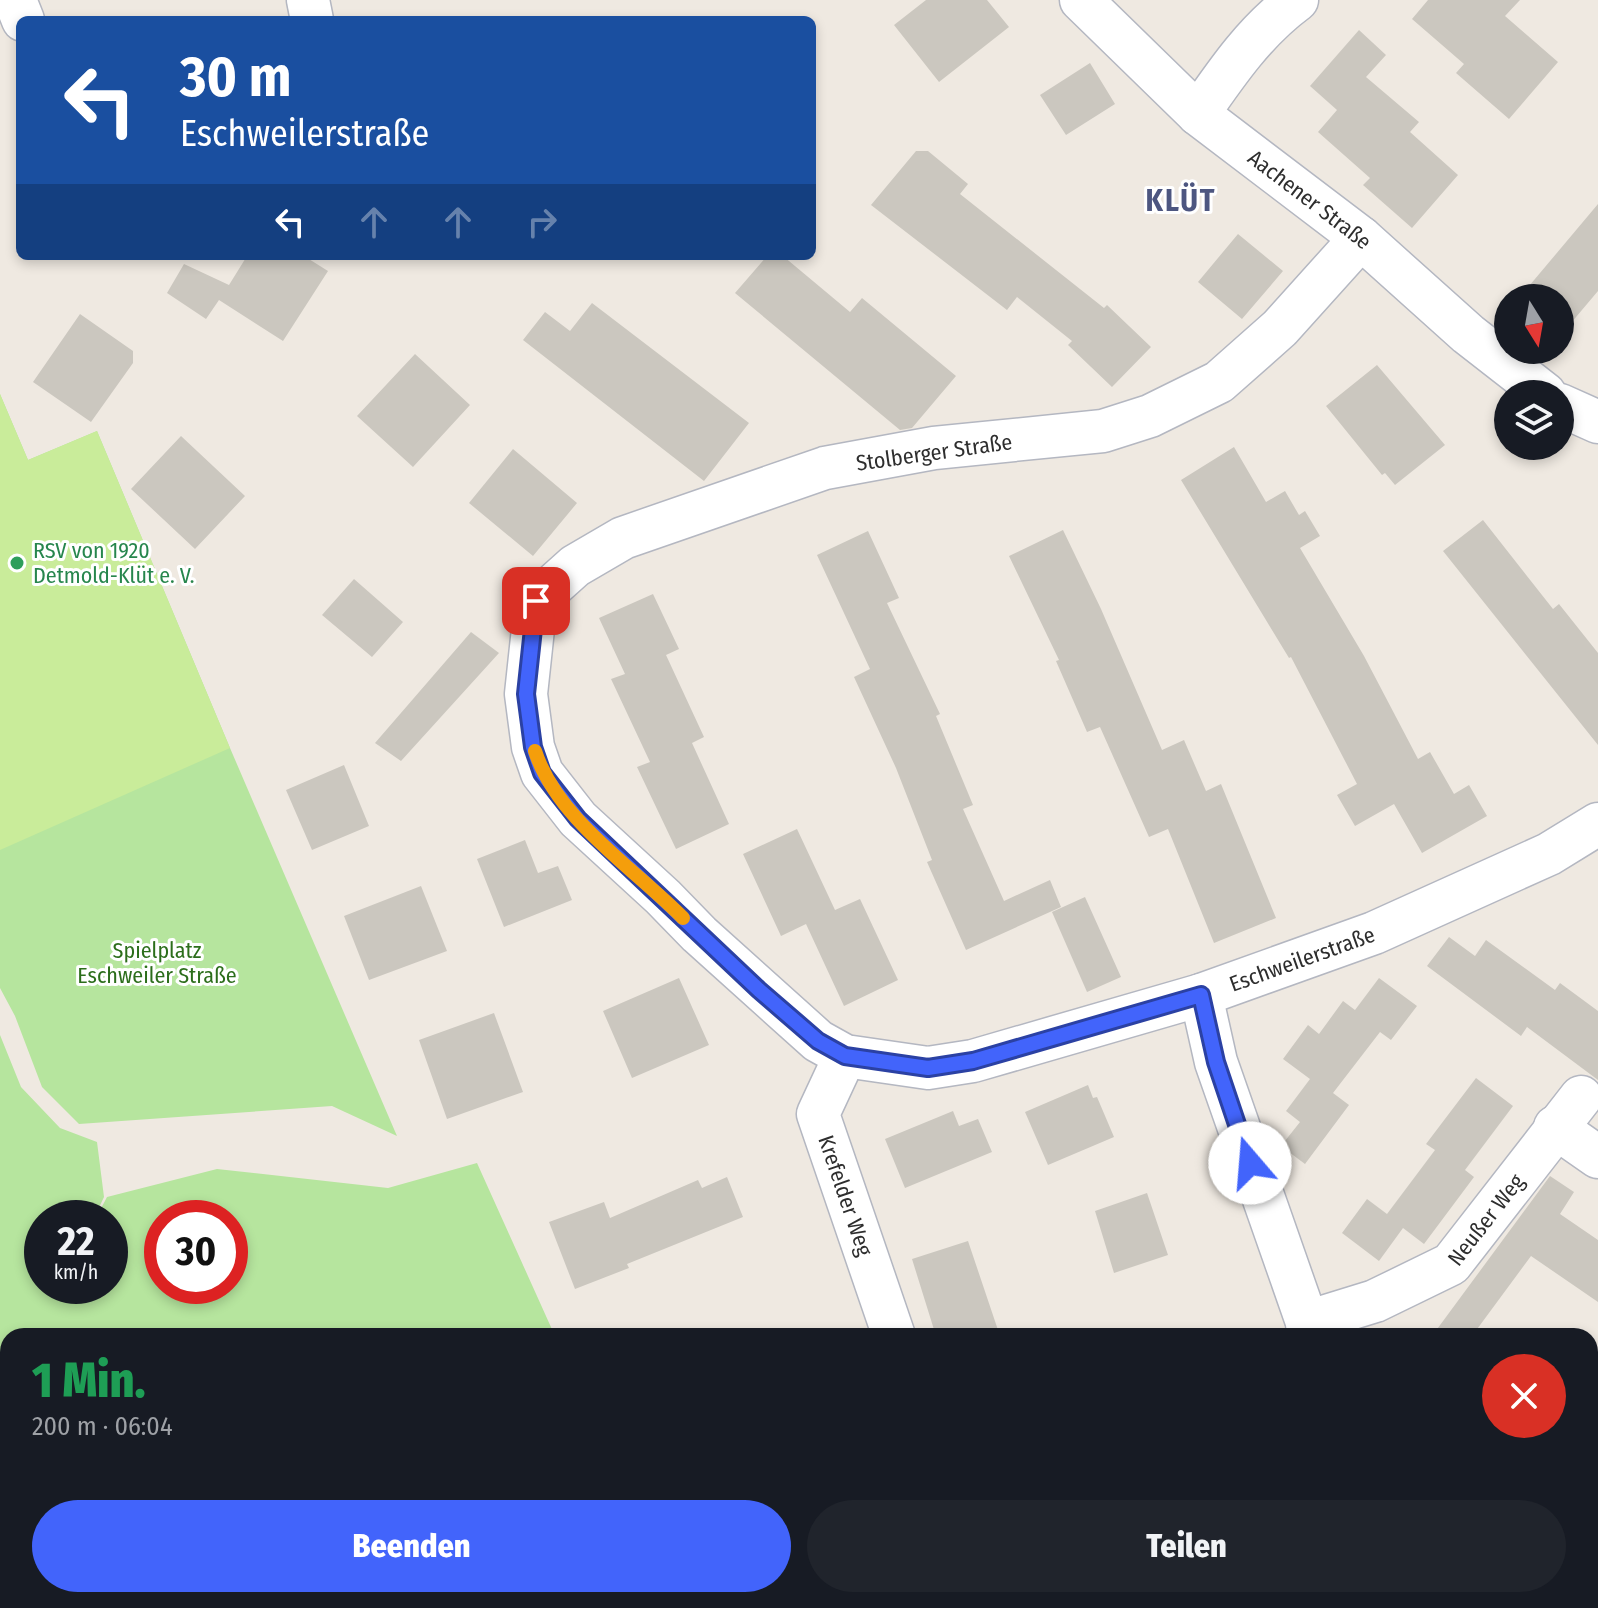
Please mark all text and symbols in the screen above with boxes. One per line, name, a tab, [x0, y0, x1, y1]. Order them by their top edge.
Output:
text: 30 m	[180, 44, 291, 111]
icon: left	[48, 48, 152, 152]
text: Eschweilerstraße	[180, 112, 429, 156]
street label: Aachener Straße	[1242, 144, 1377, 255]
district label: KLÜT	[1145, 182, 1217, 219]
icon: left	[268, 200, 312, 244]
icon: ahead	[352, 200, 396, 244]
icon: ahead	[436, 200, 480, 244]
icon: right	[520, 200, 564, 244]
north arrow	[1494, 284, 1574, 364]
map controls	[1494, 284, 1574, 460]
button: layers	[1494, 380, 1574, 460]
street label: Stolberger Straße	[854, 428, 1014, 477]
place label: RSV von 1920 Detmold-Klüt e. V.	[33, 537, 195, 589]
marker: RSV von 1920 Detmold-Klüt e. V.	[8, 554, 26, 572]
pin	[502, 567, 570, 635]
icon: arrive	[514, 579, 558, 623]
street label: Eschweilerstraße	[1226, 921, 1378, 998]
park label: Spielplatz Eschweiler Straße	[77, 937, 237, 989]
position arrow	[1208, 1121, 1292, 1205]
street label: Krefelder Weg	[812, 1132, 879, 1260]
street label: Neußer Weg	[1442, 1168, 1530, 1271]
speed limit sign: 30	[144, 1200, 248, 1304]
text: 22	[57, 1218, 95, 1266]
text: km/h	[54, 1260, 98, 1284]
text: 1 Min.	[32, 1352, 146, 1410]
button: close	[1482, 1354, 1566, 1438]
text: 200 m · 06:04	[32, 1411, 172, 1442]
button: Beenden	[32, 1500, 791, 1592]
button: Teilen	[807, 1500, 1566, 1592]

